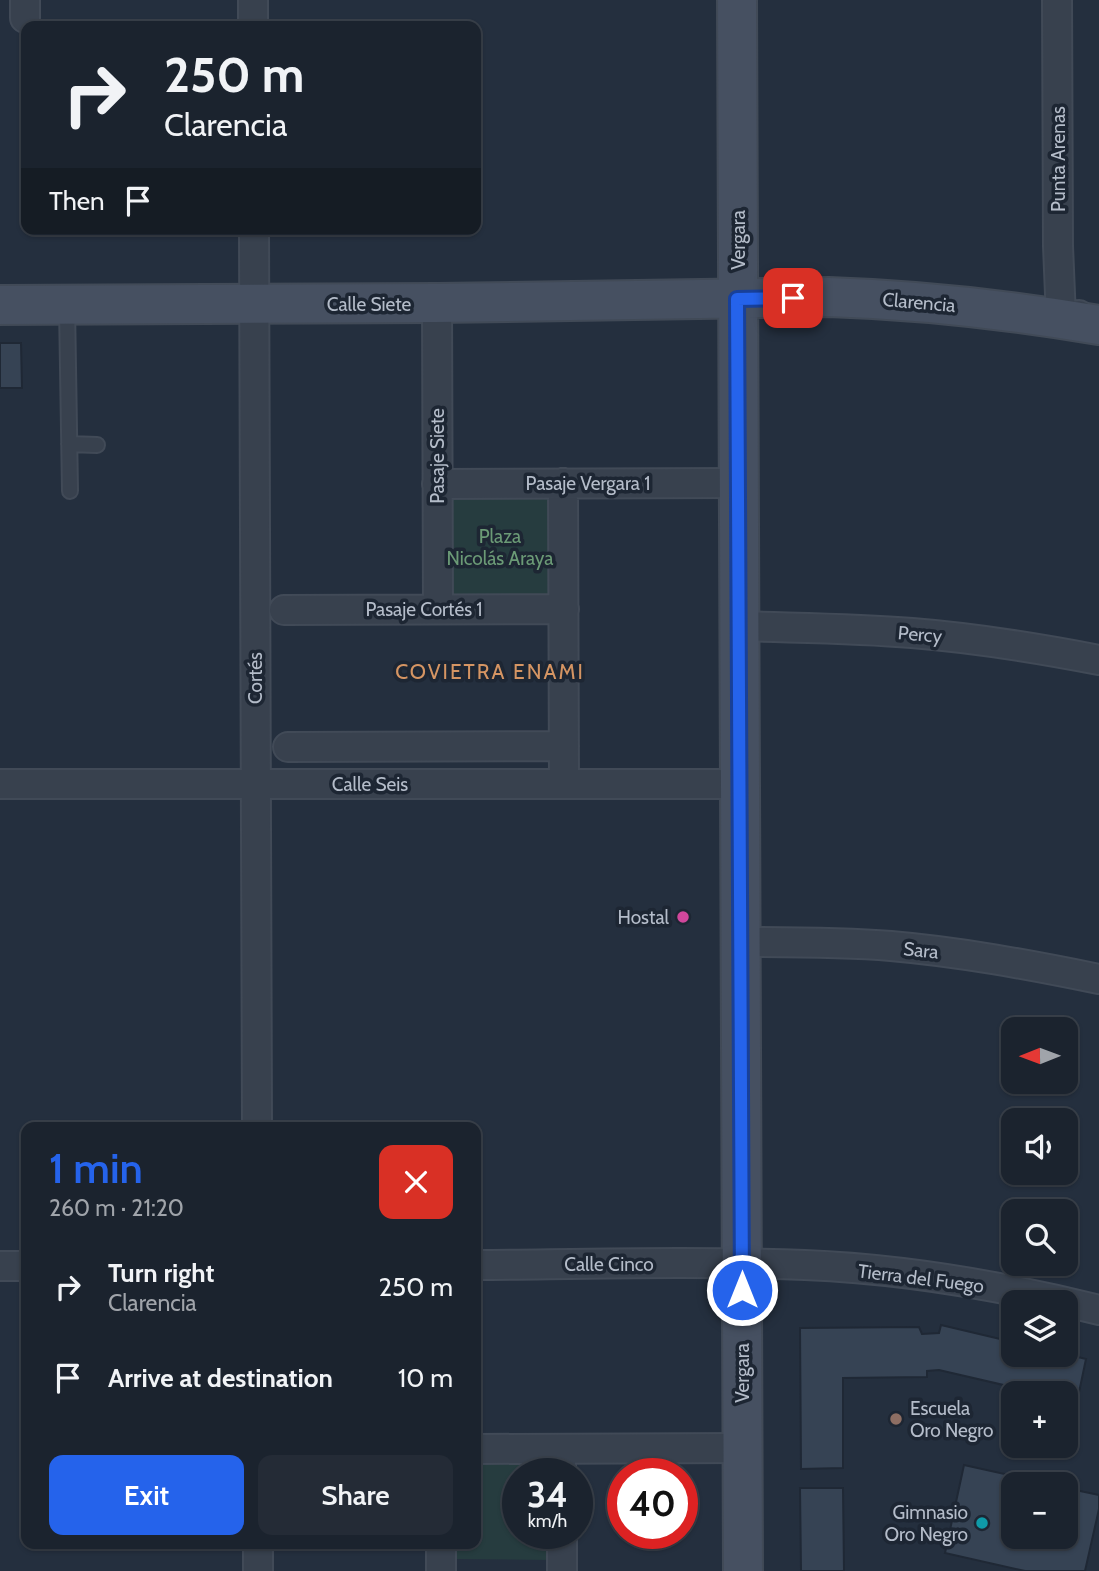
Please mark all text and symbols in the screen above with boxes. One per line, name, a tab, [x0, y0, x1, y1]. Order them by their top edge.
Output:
text: 250 m	[164, 45, 304, 104]
icon: right	[49, 49, 140, 140]
text: Clarencia	[164, 105, 287, 144]
street label: Punta Arenas	[1047, 106, 1070, 212]
icon: arrive	[119, 182, 157, 220]
text: Then	[49, 185, 105, 217]
street label: Vergara	[727, 210, 750, 270]
pin	[763, 268, 823, 328]
icon: arrive	[774, 279, 812, 317]
street label: Clarencia	[881, 288, 956, 317]
street label: Calle Siete	[327, 293, 412, 316]
street label: Pasaje Siete	[426, 408, 449, 504]
street label: Pasaje Vergara 1	[526, 472, 650, 495]
park label: Plaza Nicolás Araya	[447, 525, 553, 570]
street label: Pasaje Cortés 1	[365, 598, 483, 621]
street label: Percy	[897, 621, 943, 648]
street label: Cortés	[244, 652, 267, 704]
district label: COVIETRA ENAMI	[395, 659, 585, 684]
street label: Calle Seis	[332, 773, 408, 796]
place label: Hostal	[618, 906, 670, 929]
marker: Hostal	[675, 909, 691, 925]
street label: Sara	[902, 937, 940, 964]
north arrow	[1001, 1017, 1078, 1094]
map controls	[1001, 1017, 1078, 1549]
button: sound	[1001, 1108, 1078, 1185]
text: 1 min	[49, 1142, 143, 1194]
button: close	[379, 1145, 453, 1219]
text: 260 m · 21:20	[49, 1194, 184, 1222]
button: search	[1001, 1199, 1078, 1276]
street label: Calle Cinco	[564, 1253, 654, 1276]
position arrow	[705, 1253, 779, 1327]
text: Turn right	[108, 1257, 214, 1289]
street label: Tierra del Fuego	[857, 1259, 985, 1298]
icon: right	[49, 1268, 87, 1306]
text: 250 m	[379, 1271, 453, 1303]
text: Clarencia	[108, 1289, 197, 1317]
button: layers	[1001, 1290, 1078, 1367]
street label: Vergara	[731, 1343, 754, 1403]
icon: arrive	[49, 1359, 87, 1397]
text: Arrive at destination	[108, 1362, 333, 1394]
text: 10 m	[398, 1362, 453, 1394]
button: +	[1001, 1381, 1078, 1458]
place label: Escuela Oro Negro	[910, 1397, 994, 1442]
marker: Escuela Oro Negro	[888, 1411, 904, 1427]
button: Exit	[49, 1455, 244, 1535]
button: Share	[258, 1455, 453, 1535]
speed limit sign: 40	[607, 1458, 698, 1549]
button: −	[1001, 1472, 1078, 1549]
text: 34	[527, 1473, 568, 1516]
place label: Gimnasio Oro Negro	[885, 1501, 968, 1546]
text: km/h	[528, 1510, 567, 1532]
marker: Gimnasio Oro Negro	[974, 1515, 990, 1531]

